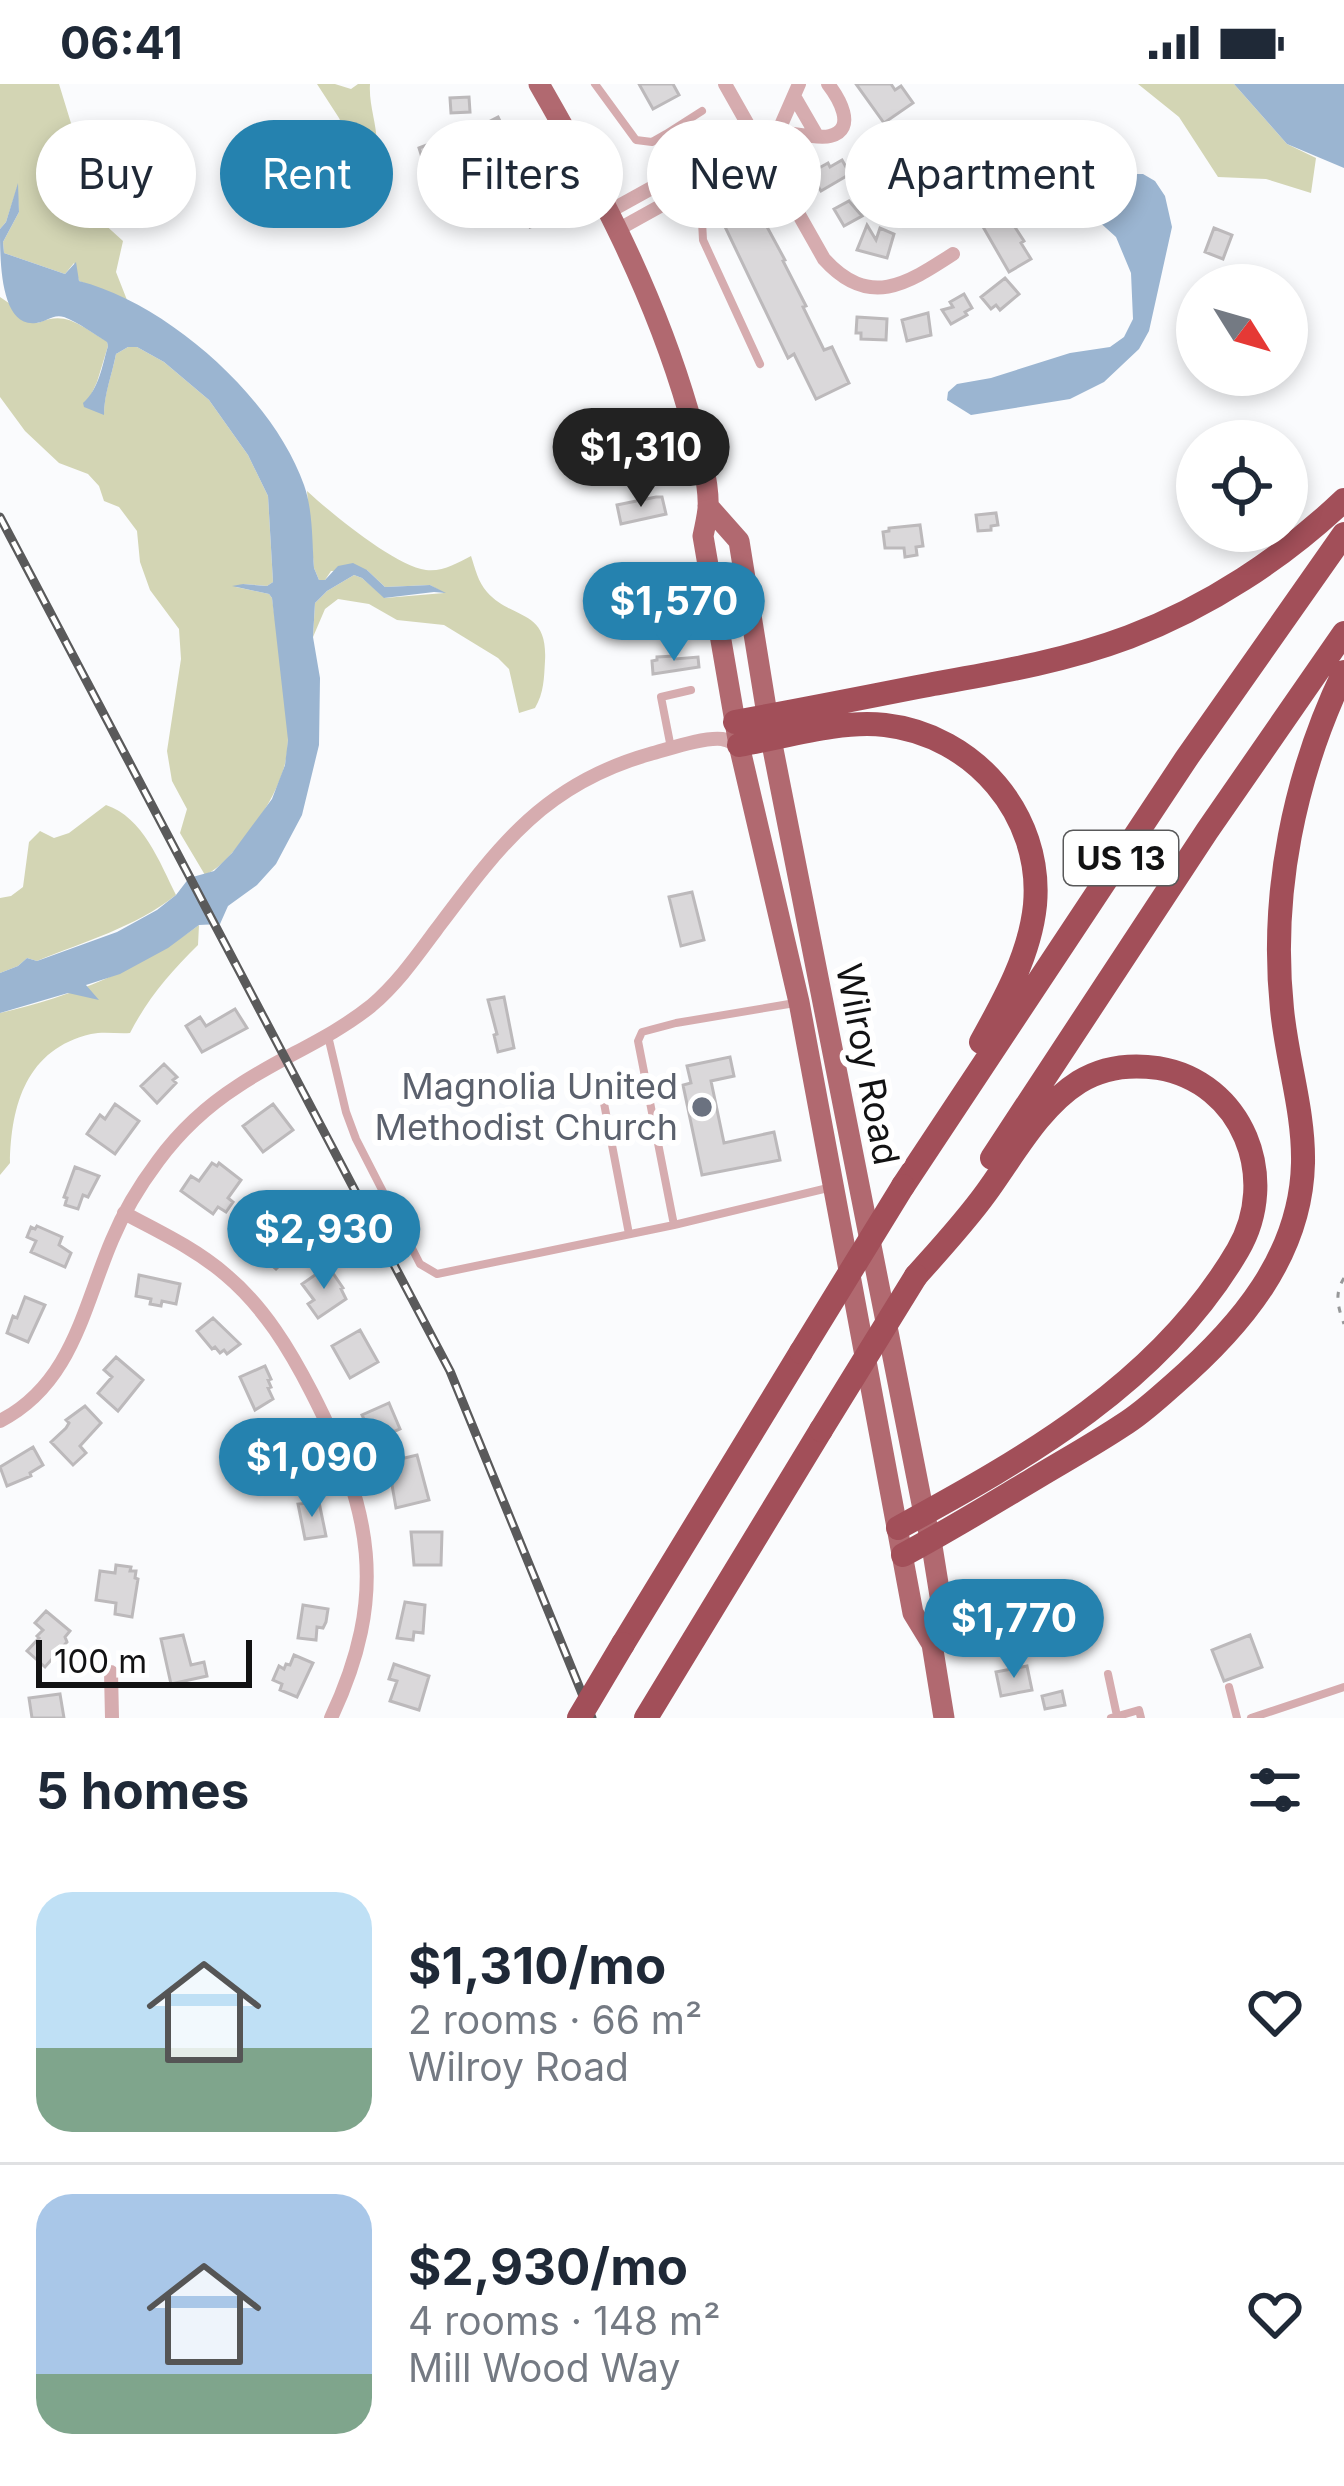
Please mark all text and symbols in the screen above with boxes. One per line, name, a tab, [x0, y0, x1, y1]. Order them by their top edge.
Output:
text: 06:41	[60, 15, 183, 70]
chip: Buy	[36, 120, 196, 228]
chip: Rent	[220, 120, 393, 228]
chip: Filters	[417, 120, 623, 228]
chip: New	[647, 120, 821, 228]
chip: Apartment	[845, 120, 1137, 228]
north arrow	[1176, 264, 1308, 396]
map controls	[1176, 264, 1308, 552]
pin: $1,310	[543, 408, 739, 510]
button: locate	[1176, 420, 1308, 552]
text: $1,310	[580, 423, 702, 470]
pin: $1,570	[576, 562, 772, 664]
text: $1,570	[610, 577, 738, 624]
road number: US 13	[1064, 831, 1178, 885]
street label: Wilroy Road	[827, 960, 909, 1168]
place label: Magnolia United Methodist Church	[374, 1064, 678, 1149]
marker: Magnolia United Methodist Church	[689, 1094, 715, 1120]
pin: $2,930	[226, 1190, 422, 1292]
text: $2,930	[254, 1205, 394, 1252]
pin: $1,090	[214, 1418, 410, 1520]
text: $1,090	[246, 1433, 378, 1480]
pin: $1,770	[916, 1579, 1112, 1681]
text: $1,770	[951, 1594, 1077, 1641]
scale bar	[36, 1634, 252, 1687]
text: 100 m	[54, 1641, 147, 1681]
icon: filters	[1242, 1757, 1308, 1823]
text: 5 homes	[36, 1760, 249, 1821]
text: $1,310/mo	[408, 1935, 666, 1996]
icon: home	[132, 1940, 276, 2084]
icon: heart	[1242, 1979, 1308, 2045]
text: 2 rooms · 66 m²	[408, 1996, 702, 2043]
text: Wilroy Road	[408, 2043, 629, 2090]
text: $2,930/mo	[408, 2236, 688, 2297]
icon: home	[132, 2242, 276, 2386]
icon: heart	[1242, 2281, 1308, 2347]
text: 4 rooms · 148 m²	[408, 2297, 720, 2344]
text: Mill Wood Way	[408, 2344, 680, 2391]

